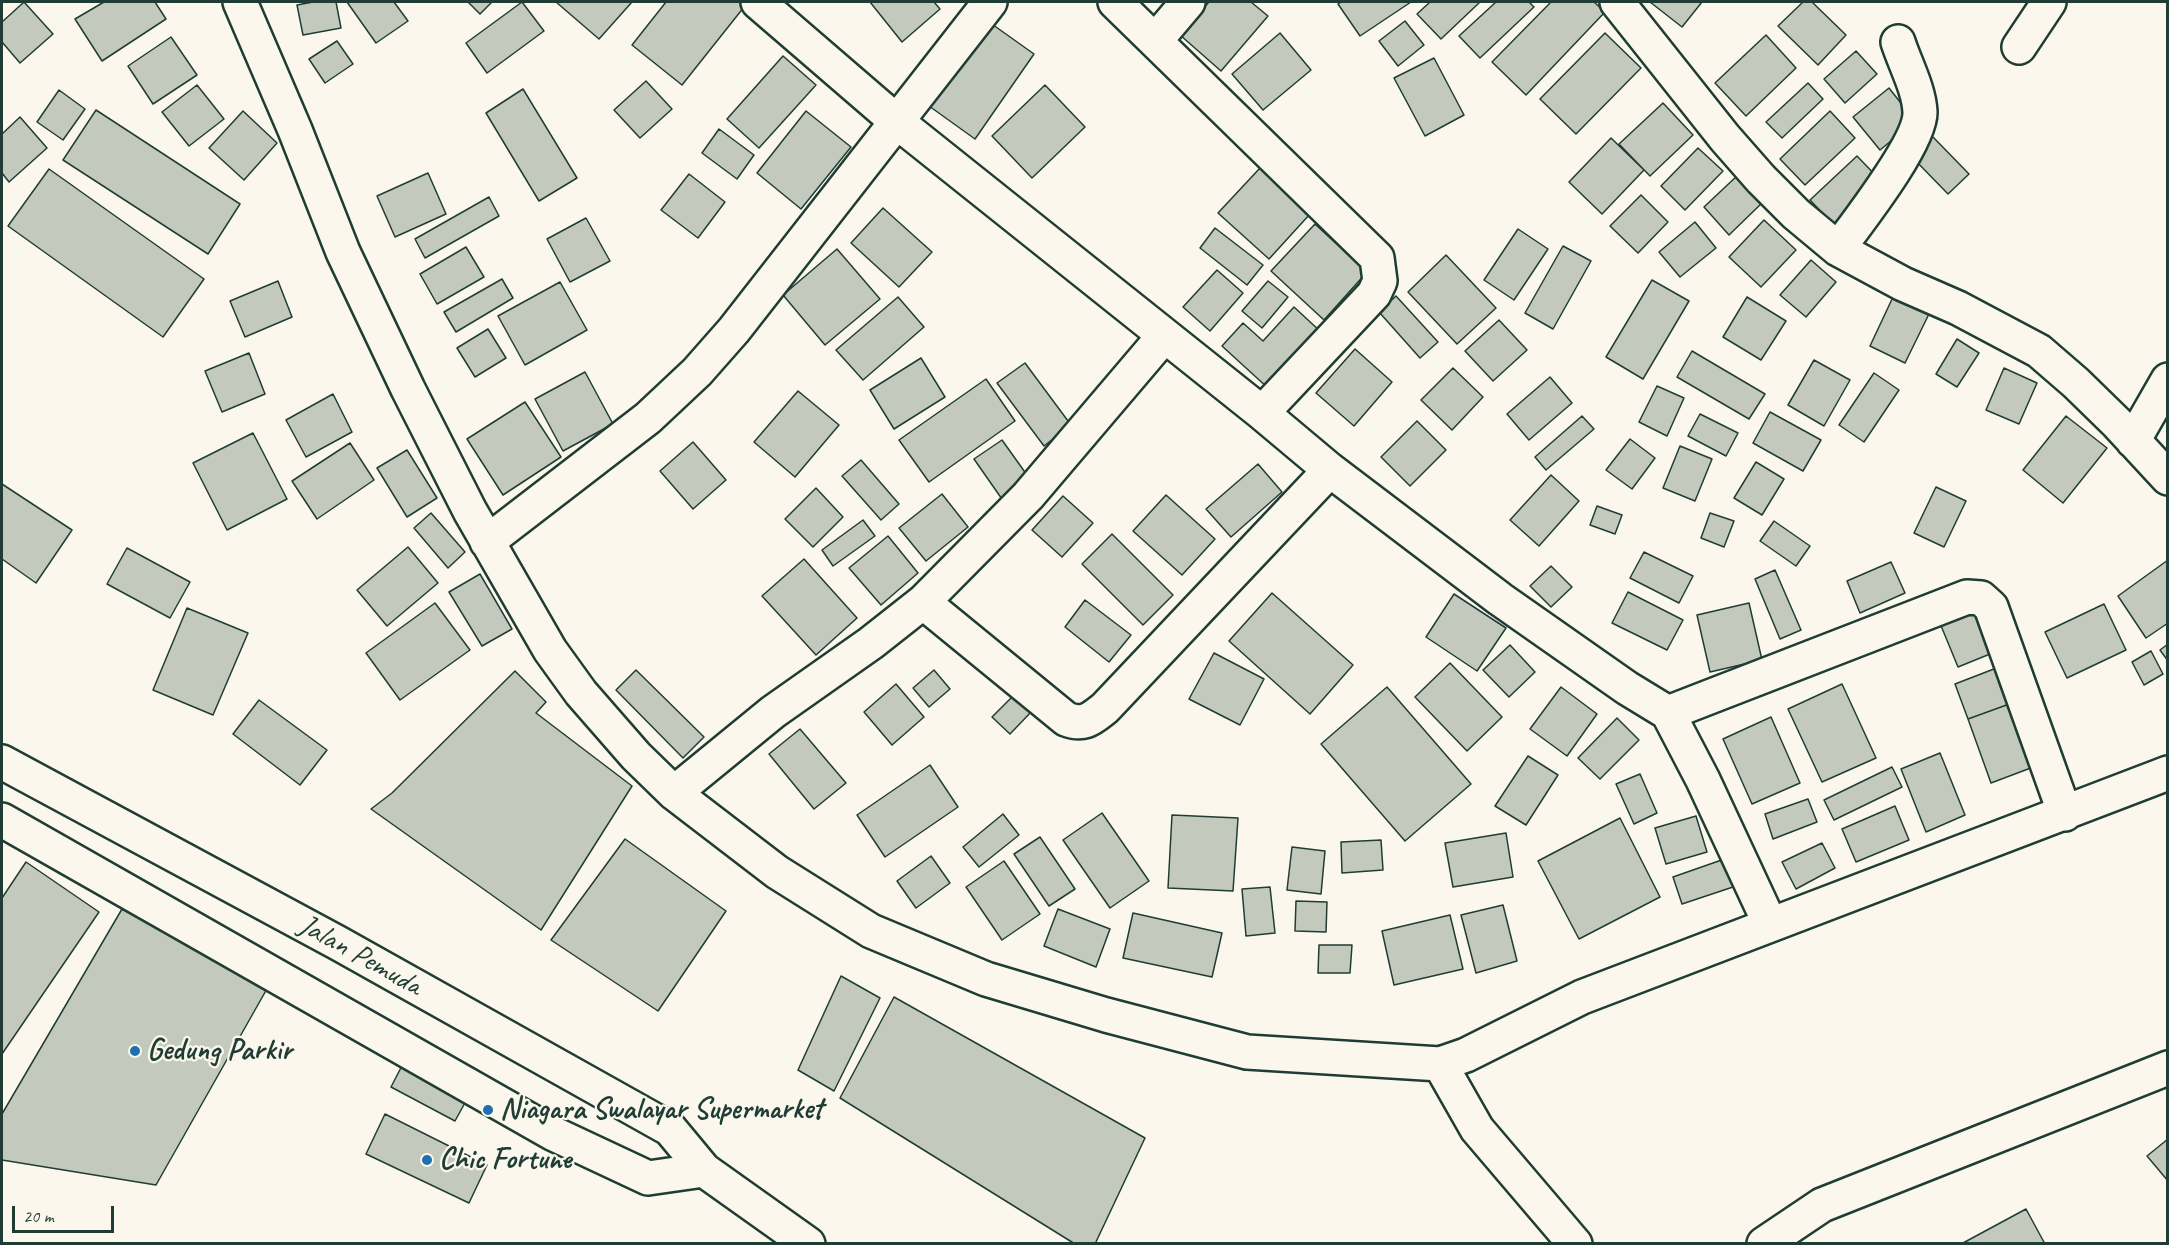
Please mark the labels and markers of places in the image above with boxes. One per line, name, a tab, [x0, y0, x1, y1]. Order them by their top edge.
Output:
place label: Gedung Parkir	[147, 1033, 292, 1069]
marker: Gedung Parkir	[128, 1044, 142, 1058]
place label: Niagara Swalayar Supermarket	[500, 1092, 823, 1128]
marker: Niagara Swalayar Supermarket	[481, 1103, 495, 1117]
place label: Chic Fortune	[439, 1142, 571, 1178]
marker: Chic Fortune	[420, 1153, 434, 1167]

